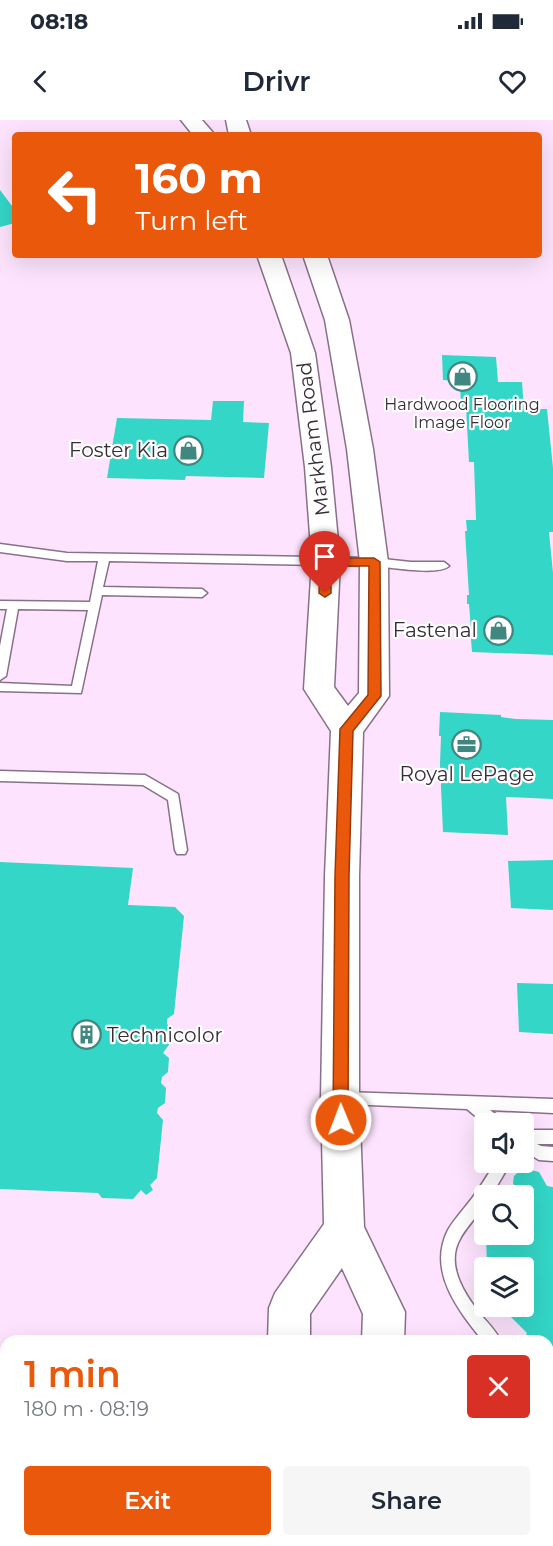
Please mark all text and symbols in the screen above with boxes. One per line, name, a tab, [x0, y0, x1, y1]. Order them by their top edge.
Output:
text: 08:18	[30, 8, 88, 35]
icon: back	[24, 65, 57, 98]
text: Drivr	[242, 65, 311, 98]
icon: heart	[496, 65, 529, 98]
text: 160 m	[135, 152, 263, 204]
icon: left	[36, 156, 114, 234]
text: Turn left	[135, 204, 248, 237]
shop icon: Hardwood Flooring Image Floor	[446, 360, 478, 392]
street label: Markham Road	[292, 361, 334, 517]
place label: Hardwood Flooring Image Floor	[384, 395, 540, 432]
shop icon: Foster Kia	[173, 434, 205, 466]
place label: Foster Kia	[69, 438, 168, 462]
pin	[299, 531, 350, 593]
icon: arrive	[308, 540, 341, 573]
shop icon: Fastenal	[482, 614, 514, 646]
place label: Fastenal	[393, 618, 477, 642]
office icon: Royal LePage	[451, 728, 483, 760]
place label: Royal LePage	[400, 762, 534, 786]
building icon: Technicolor	[70, 1019, 102, 1051]
place label: Technicolor	[107, 1023, 223, 1047]
position arrow	[309, 1088, 373, 1152]
map controls	[474, 1113, 534, 1317]
button: sound	[474, 1113, 534, 1173]
button: search	[474, 1185, 534, 1245]
button: layers	[474, 1257, 534, 1317]
text: 1 min	[24, 1352, 121, 1396]
button: close	[467, 1355, 530, 1418]
text: 180 m · 08:19	[24, 1397, 149, 1421]
button: Exit	[24, 1466, 271, 1535]
button: Share	[283, 1466, 530, 1535]

